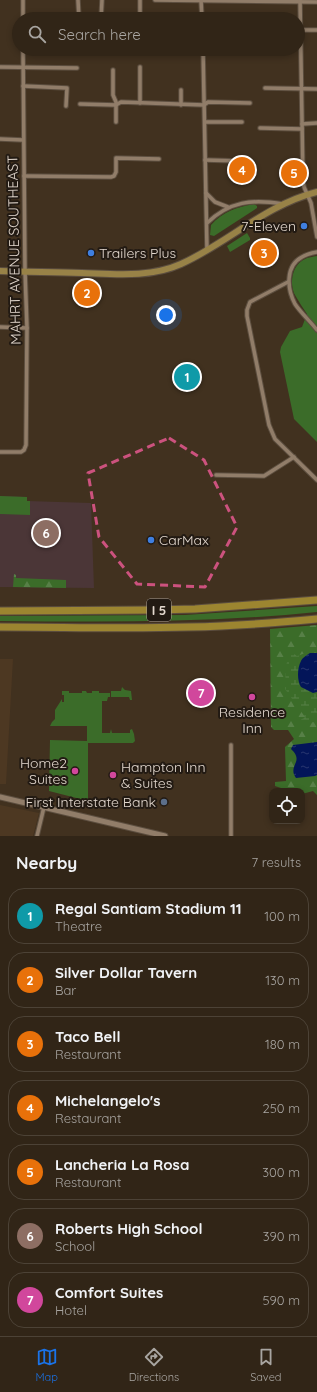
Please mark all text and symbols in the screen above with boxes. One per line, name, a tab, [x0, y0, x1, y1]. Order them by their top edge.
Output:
search box	[12, 12, 305, 56]
icon: search	[26, 23, 48, 45]
text: Search here	[58, 25, 141, 44]
street label: MAHRT AVENUE SOUTHEAST	[3, 155, 25, 345]
pin: 4	[229, 155, 255, 185]
pin: 5	[281, 158, 307, 188]
place label: 7-Eleven	[241, 217, 296, 235]
marker: 7-Eleven	[299, 221, 309, 231]
pin: 3	[251, 238, 277, 268]
place label: Trailers Plus	[99, 244, 176, 262]
marker: Trailers Plus	[86, 248, 96, 258]
pin: 2	[74, 278, 100, 308]
your location	[156, 305, 176, 325]
pin: 1	[174, 362, 200, 392]
pin: 6	[33, 518, 59, 548]
place label: CarMax	[159, 531, 209, 549]
marker: CarMax	[146, 535, 156, 545]
road number: I 5	[147, 599, 171, 621]
pin: 7	[188, 678, 214, 708]
marker: Residence Inn	[247, 692, 257, 702]
place label: Residence Inn	[219, 703, 285, 737]
place label: Home2 Suites	[20, 754, 67, 788]
place label: Hampton Inn & Suites	[121, 758, 206, 792]
marker: Home2 Suites	[70, 766, 80, 776]
marker: Hampton Inn & Suites	[108, 770, 118, 780]
map controls	[269, 788, 305, 824]
button: locate	[269, 788, 305, 824]
place label: First Interstate Bank	[26, 793, 156, 811]
marker: First Interstate Bank	[159, 797, 169, 807]
text: Nearby	[16, 852, 77, 873]
text: 7 results	[252, 854, 301, 870]
text: Regal Santiam Stadium 11	[55, 899, 242, 918]
text: 1	[27, 908, 33, 924]
text: 100 m	[264, 908, 300, 924]
text: Theatre	[55, 918, 102, 934]
text: Silver Dollar Tavern	[55, 963, 197, 982]
text: 2	[26, 972, 34, 988]
text: 130 m	[265, 972, 300, 988]
text: Bar	[55, 982, 76, 998]
text: Taco Bell	[55, 1027, 120, 1046]
text: 3	[27, 1036, 33, 1052]
text: 180 m	[265, 1036, 300, 1052]
text: Restaurant	[55, 1046, 121, 1062]
text: Michelangelo's	[55, 1091, 160, 1110]
text: 4	[26, 1100, 34, 1116]
text: 250 m	[263, 1100, 300, 1116]
text: Restaurant	[55, 1110, 121, 1126]
text: Lancheria La Rosa	[55, 1155, 189, 1174]
text: 5	[26, 1164, 34, 1180]
text: 300 m	[262, 1164, 300, 1180]
text: Restaurant	[55, 1174, 121, 1190]
text: Roberts High School	[55, 1219, 202, 1238]
text: 6	[26, 1228, 34, 1244]
text: 390 m	[263, 1228, 300, 1244]
text: School	[55, 1238, 95, 1254]
text: Comfort Suites	[55, 1283, 163, 1302]
text: 7	[26, 1292, 34, 1308]
text: 590 m	[263, 1292, 300, 1308]
text: Hotel	[55, 1302, 87, 1318]
tab: Map	[35, 1346, 58, 1384]
tab: Directions	[129, 1346, 179, 1384]
tab: Saved	[250, 1346, 282, 1384]

